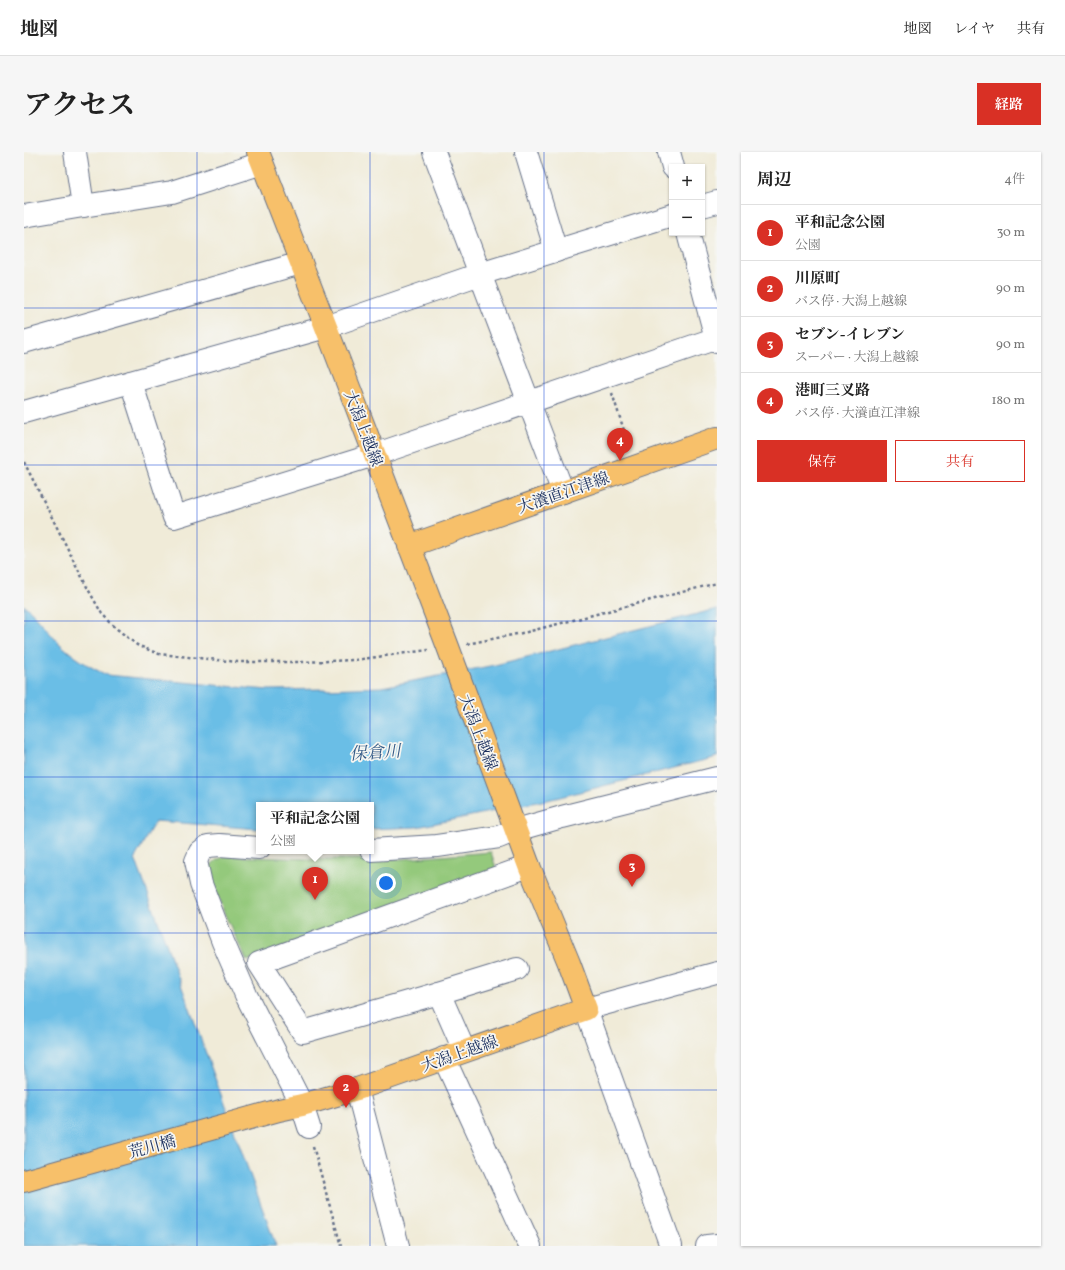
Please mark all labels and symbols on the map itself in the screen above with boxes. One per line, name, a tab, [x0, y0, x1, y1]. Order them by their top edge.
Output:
street label: 大潟上越線	[338, 387, 387, 470]
pin: 4	[607, 428, 633, 461]
street label: 大瀁直江津線	[515, 468, 613, 520]
street label: 大潟上越線	[453, 691, 502, 774]
water label: 保倉川	[349, 740, 403, 767]
pin: 3	[619, 854, 645, 887]
pin: 1	[302, 867, 328, 900]
your location	[376, 873, 396, 893]
street label: 大潟上越線	[418, 1031, 501, 1078]
pin: 2	[333, 1075, 359, 1108]
street label: 荒川橋	[126, 1131, 179, 1165]

